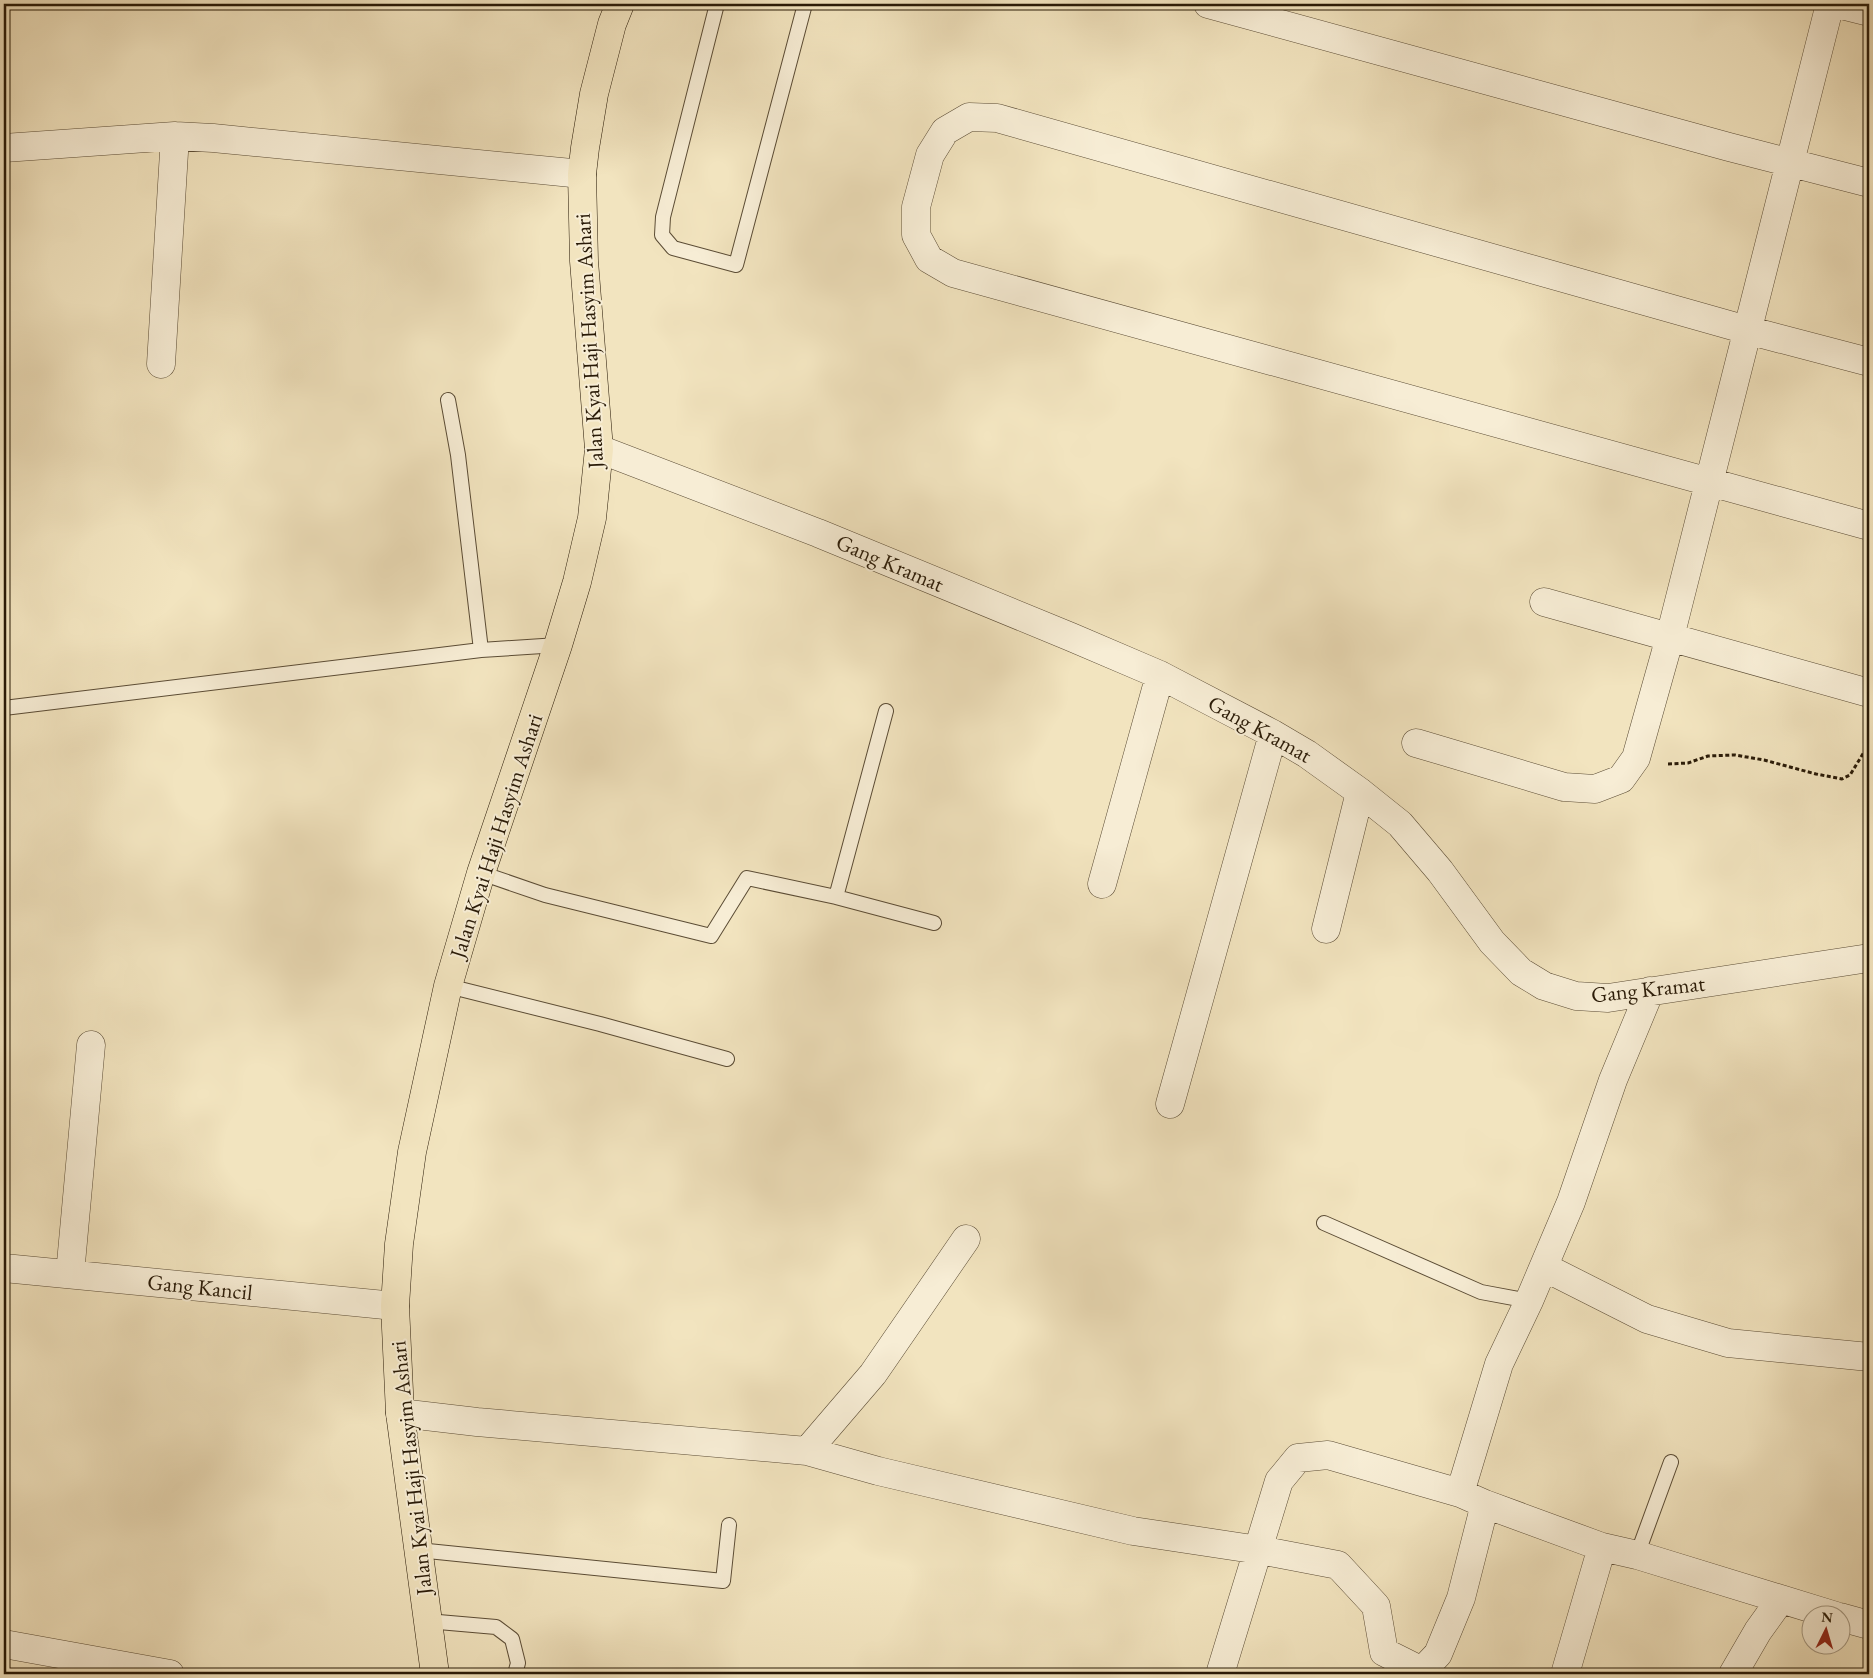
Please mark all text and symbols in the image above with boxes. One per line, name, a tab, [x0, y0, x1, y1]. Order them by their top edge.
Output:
street label: Jalan Kyai Haji Hasyim Ashari	[568, 213, 610, 471]
street label: Gang Kramat	[832, 527, 948, 599]
street label: Gang Kramat	[1203, 689, 1317, 769]
street label: Jalan Kyai Haji Hasyim Ashari	[442, 710, 549, 964]
street label: Gang Kramat	[1590, 969, 1706, 1009]
street label: Gang Kancil	[146, 1267, 254, 1307]
street label: Jalan Kyai Haji Hasyim Ashari	[383, 1339, 439, 1599]
north arrow	[1800, 1606, 1850, 1656]
text: N	[1821, 1608, 1834, 1627]

